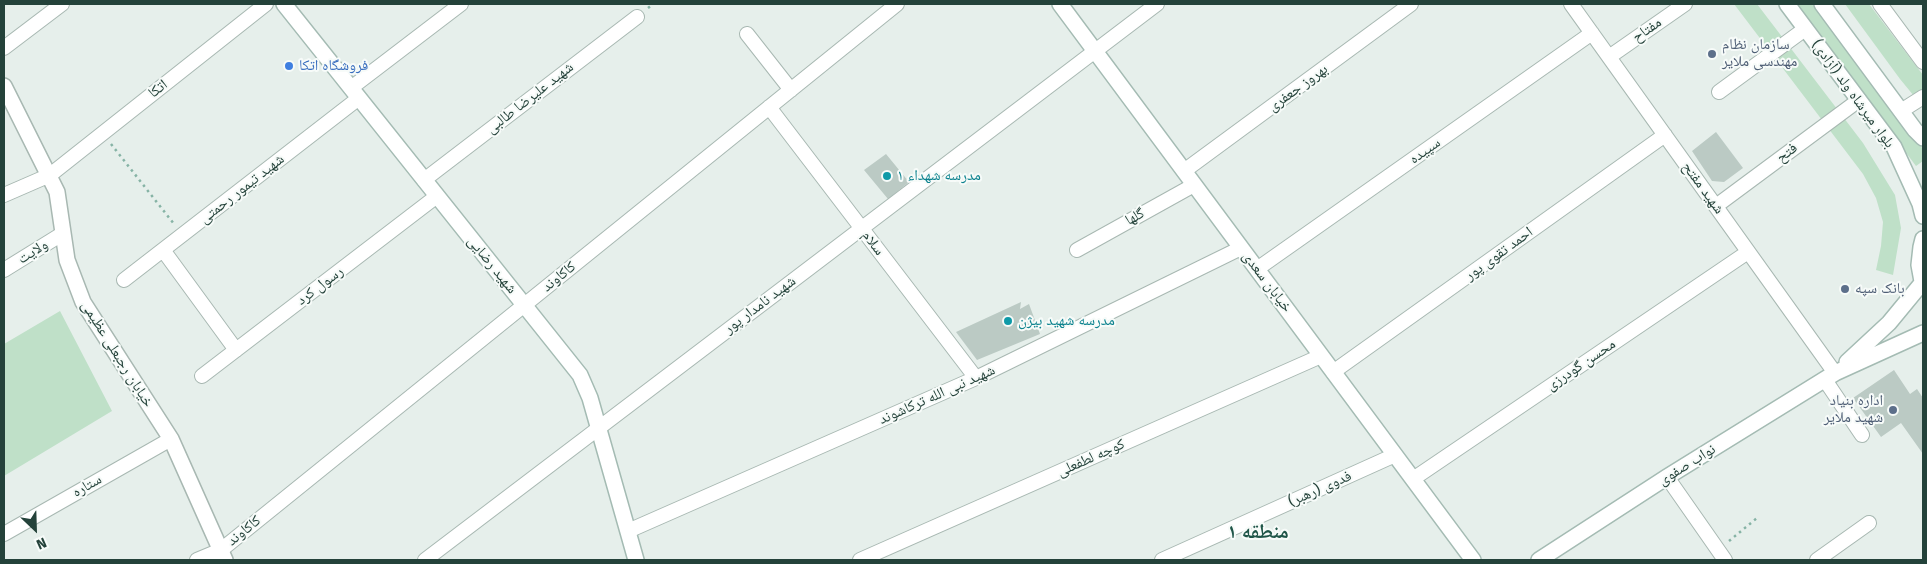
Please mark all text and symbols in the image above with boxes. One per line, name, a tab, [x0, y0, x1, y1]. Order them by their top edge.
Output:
street label: مفتاح	[1629, 14, 1665, 46]
place label: سازمان نظام مهندسی ملایر	[1722, 36, 1797, 71]
street label: بلوار میرشاه ولد (آزادی)	[1808, 36, 1898, 152]
marker: سازمان نظام مهندسی ملایر	[1706, 48, 1718, 60]
place label: فروشگاه اتکا	[299, 57, 368, 75]
street label: شهید علیرضا طالبی	[483, 58, 577, 138]
marker: فروشگاه اتکا	[283, 60, 295, 72]
street label: بهروز جعفری	[1265, 60, 1331, 116]
street label: اتکا	[145, 76, 171, 102]
street label: سپیده	[1406, 134, 1444, 168]
street label: فتح	[1773, 139, 1801, 167]
street label: شهید تیمور رحمتی	[196, 150, 288, 228]
street label: شهید مفتح	[1678, 158, 1728, 218]
place label: مدرسه شهداء ۱	[897, 167, 981, 185]
marker: مدرسه شهداء ۱	[881, 170, 893, 182]
street label: گلها	[1122, 204, 1148, 230]
street label: احمد تقوی پور	[1462, 223, 1536, 285]
street label: سلام	[858, 227, 888, 259]
street label: شهید رضایی	[463, 233, 521, 297]
street label: ولایت	[15, 236, 51, 268]
street label: خیابان سعدی	[1238, 248, 1296, 316]
street label: کاکاوند	[538, 258, 580, 296]
street label: رسول کرد	[293, 263, 347, 309]
street label: شهید نامدار پور	[721, 272, 799, 338]
place label: بانک سپه	[1855, 280, 1905, 298]
marker: بانک سپه	[1839, 283, 1851, 295]
street label: خیابان رجبعلی عظیمی	[77, 297, 157, 411]
place label: مدرسه شهید بیژن	[1018, 312, 1115, 330]
marker: مدرسه شهید بیژن	[1002, 315, 1014, 327]
street label: محسن گودرزی	[1543, 335, 1619, 395]
street label: شهید نبی الله ترکاشوند	[876, 361, 998, 429]
place label: اداره بنیاد شهید ملایر	[1824, 392, 1883, 427]
marker: اداره بنیاد شهید ملایر	[1887, 404, 1899, 416]
street label: کوچه لطفعلی	[1054, 435, 1128, 481]
street label: نواب صفوی	[1655, 440, 1719, 490]
street label: فدوی (رهبر)	[1286, 467, 1354, 511]
street label: ستاره	[69, 470, 105, 502]
north arrow	[10, 504, 60, 554]
street label: کاکاوند	[223, 512, 265, 550]
district label: منطقه ۱	[1227, 520, 1289, 544]
text: N	[34, 534, 49, 553]

